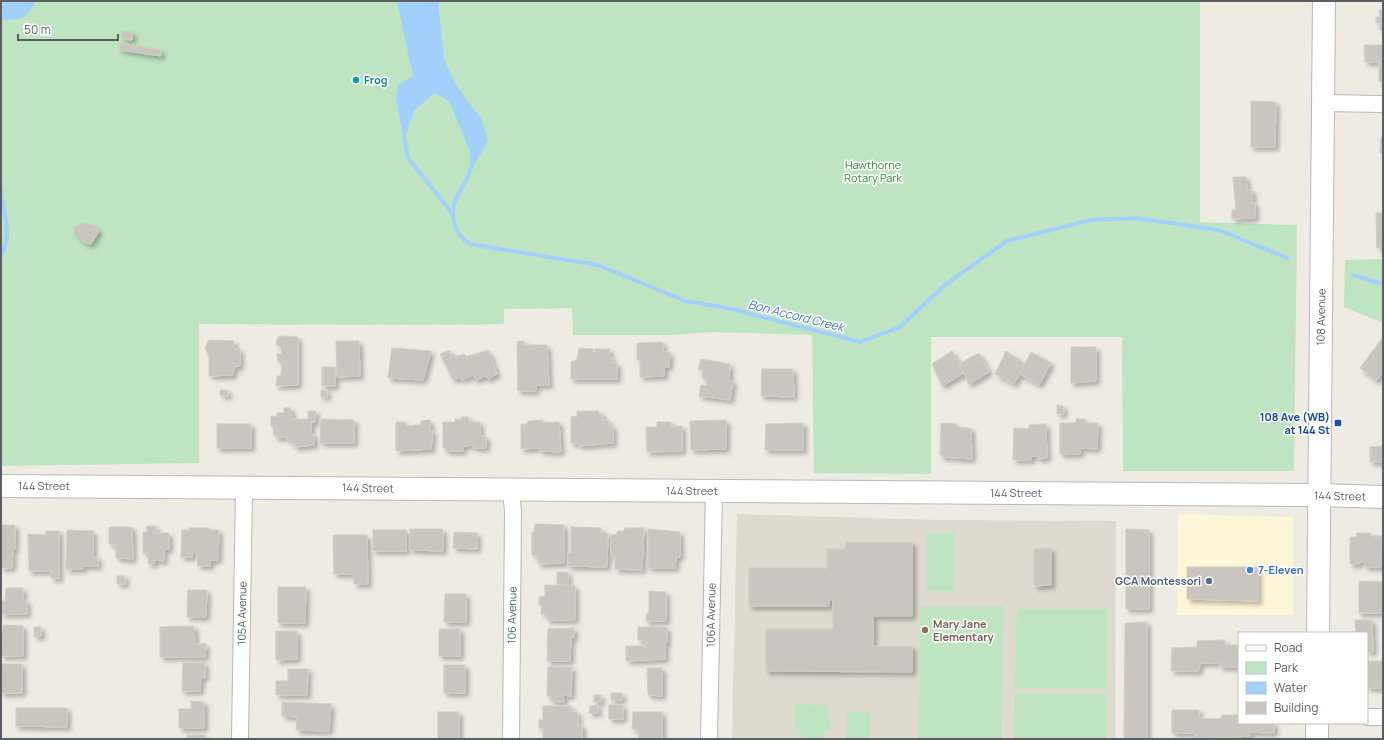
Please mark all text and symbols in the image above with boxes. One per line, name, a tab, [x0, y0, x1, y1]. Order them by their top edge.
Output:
scale bar	[18, 16, 118, 42]
text: 50 m	[24, 21, 51, 38]
place label: Frog	[364, 72, 388, 87]
marker: Frog	[351, 75, 361, 85]
park label: Hawthorne Rotary Park	[844, 157, 902, 185]
street label: 108 Avenue	[1313, 288, 1329, 346]
water label: Bon Accord Creek	[746, 295, 848, 336]
place label: 108 Ave (WB) at 144 St	[1260, 409, 1330, 437]
marker: 108 Ave (WB) at 144 St	[1333, 418, 1343, 428]
street label: 144 Street	[18, 478, 70, 493]
street label: 144 Street	[342, 480, 394, 495]
street label: 144 Street	[666, 483, 718, 498]
street label: 144 Street	[990, 485, 1042, 500]
street label: 144 Street	[1314, 488, 1366, 503]
place label: 7-Eleven	[1258, 562, 1304, 577]
marker: 7-Eleven	[1245, 565, 1255, 575]
place label: GCA Montessori	[1115, 573, 1201, 588]
marker: GCA Montessori	[1204, 576, 1214, 586]
street label: 105A Avenue	[233, 580, 250, 645]
street label: 106A Avenue	[702, 582, 719, 647]
street label: 106 Avenue	[503, 585, 520, 644]
place label: Mary Jane Elementary	[933, 616, 994, 644]
marker: Mary Jane Elementary	[920, 625, 930, 635]
legend	[1238, 632, 1368, 724]
text: Road	[1274, 639, 1302, 656]
text: Park	[1274, 659, 1299, 676]
text: Water	[1274, 679, 1308, 696]
text: Building	[1274, 699, 1318, 716]

